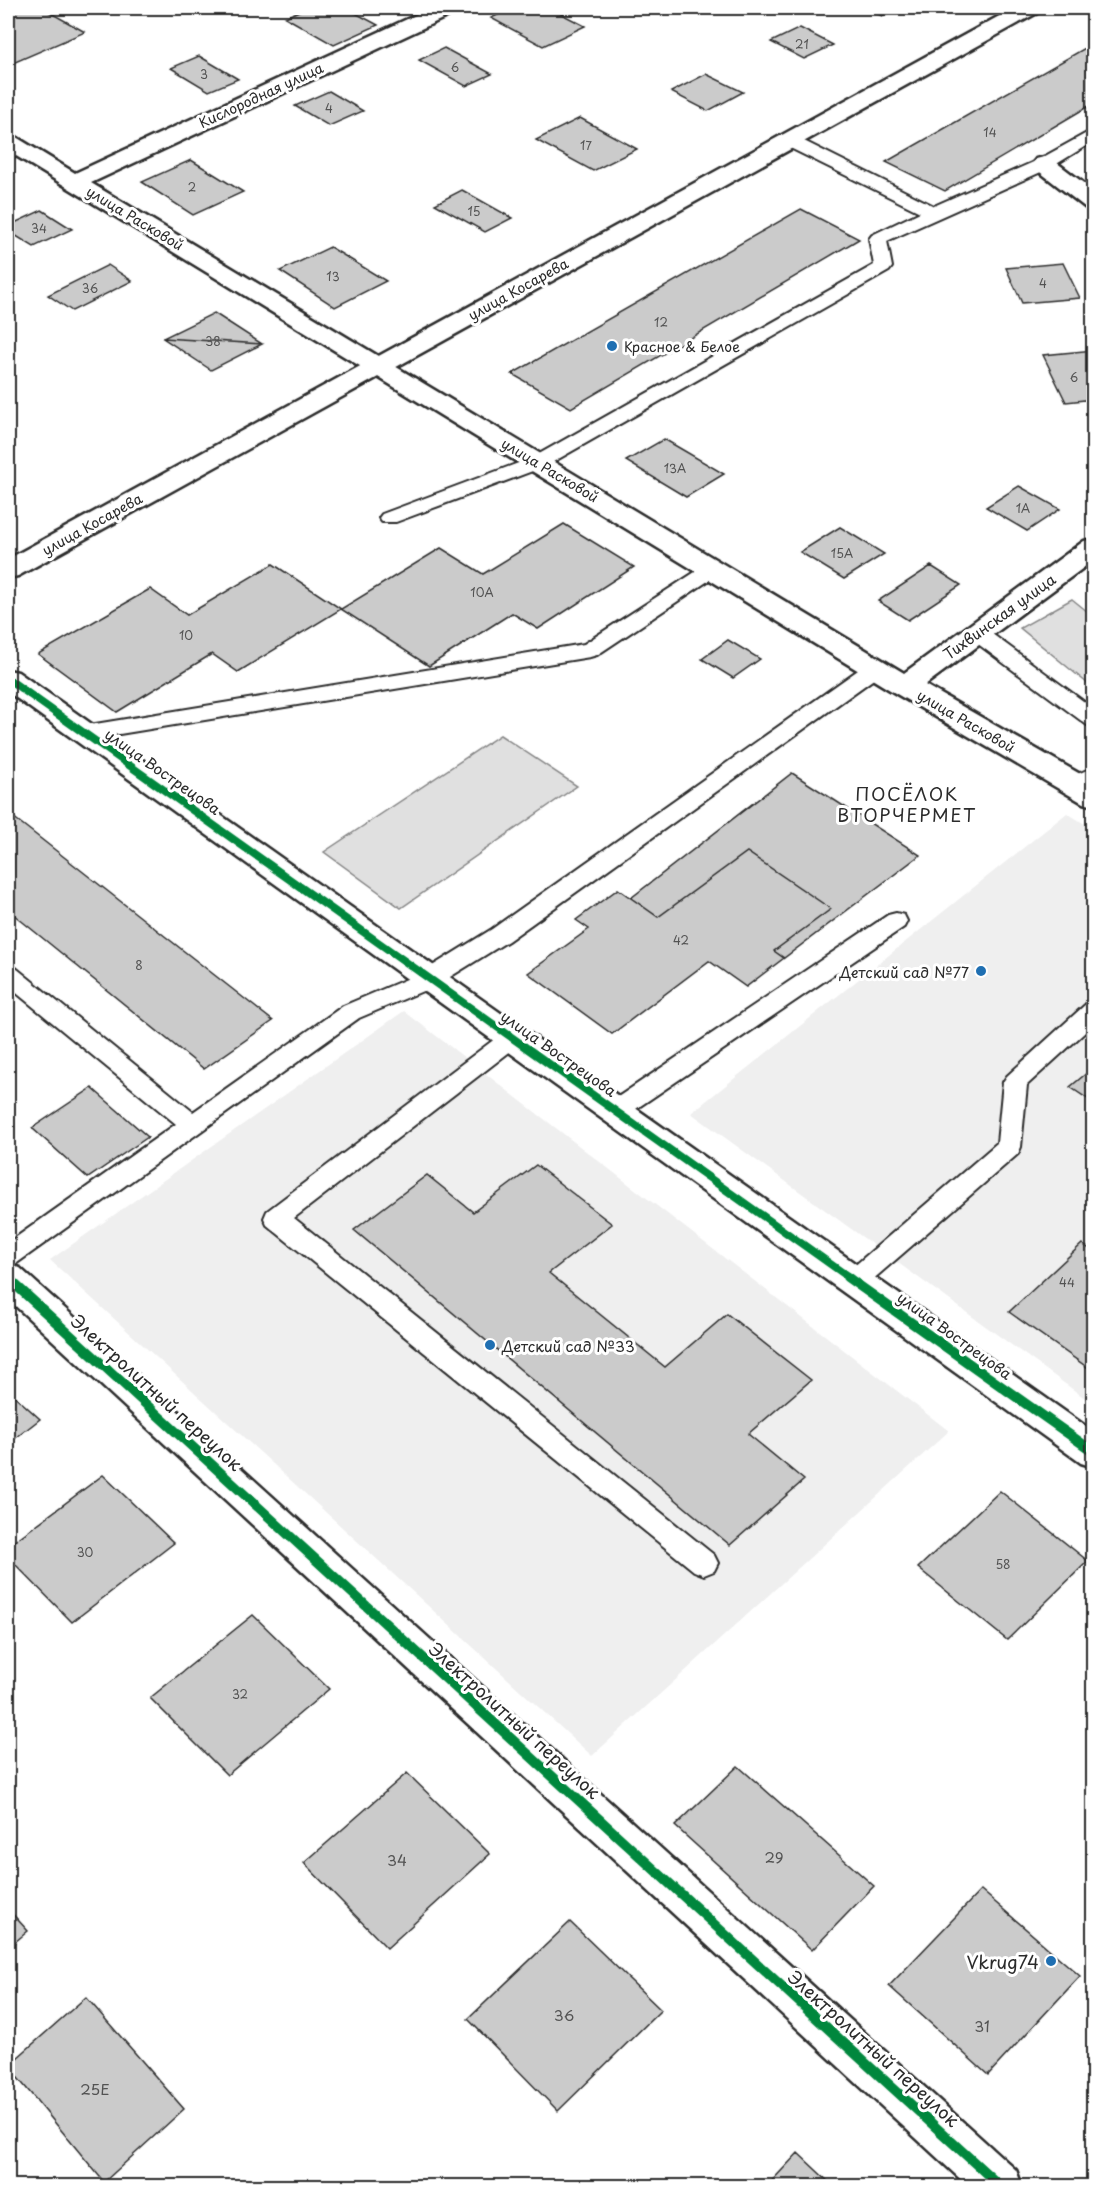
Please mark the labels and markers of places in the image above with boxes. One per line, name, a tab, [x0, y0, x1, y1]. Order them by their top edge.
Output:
place label: Красное & Белое	[624, 336, 740, 357]
marker: Красное & Белое	[605, 339, 619, 353]
place label: Детский сад №77	[839, 960, 969, 983]
marker: Детский сад №77	[974, 964, 988, 978]
place label: Детский сад №33	[501, 1334, 635, 1357]
marker: Детский сад №33	[483, 1338, 497, 1352]
place label: Vkrug74	[967, 1948, 1039, 1975]
marker: Vkrug74	[1044, 1954, 1058, 1968]

